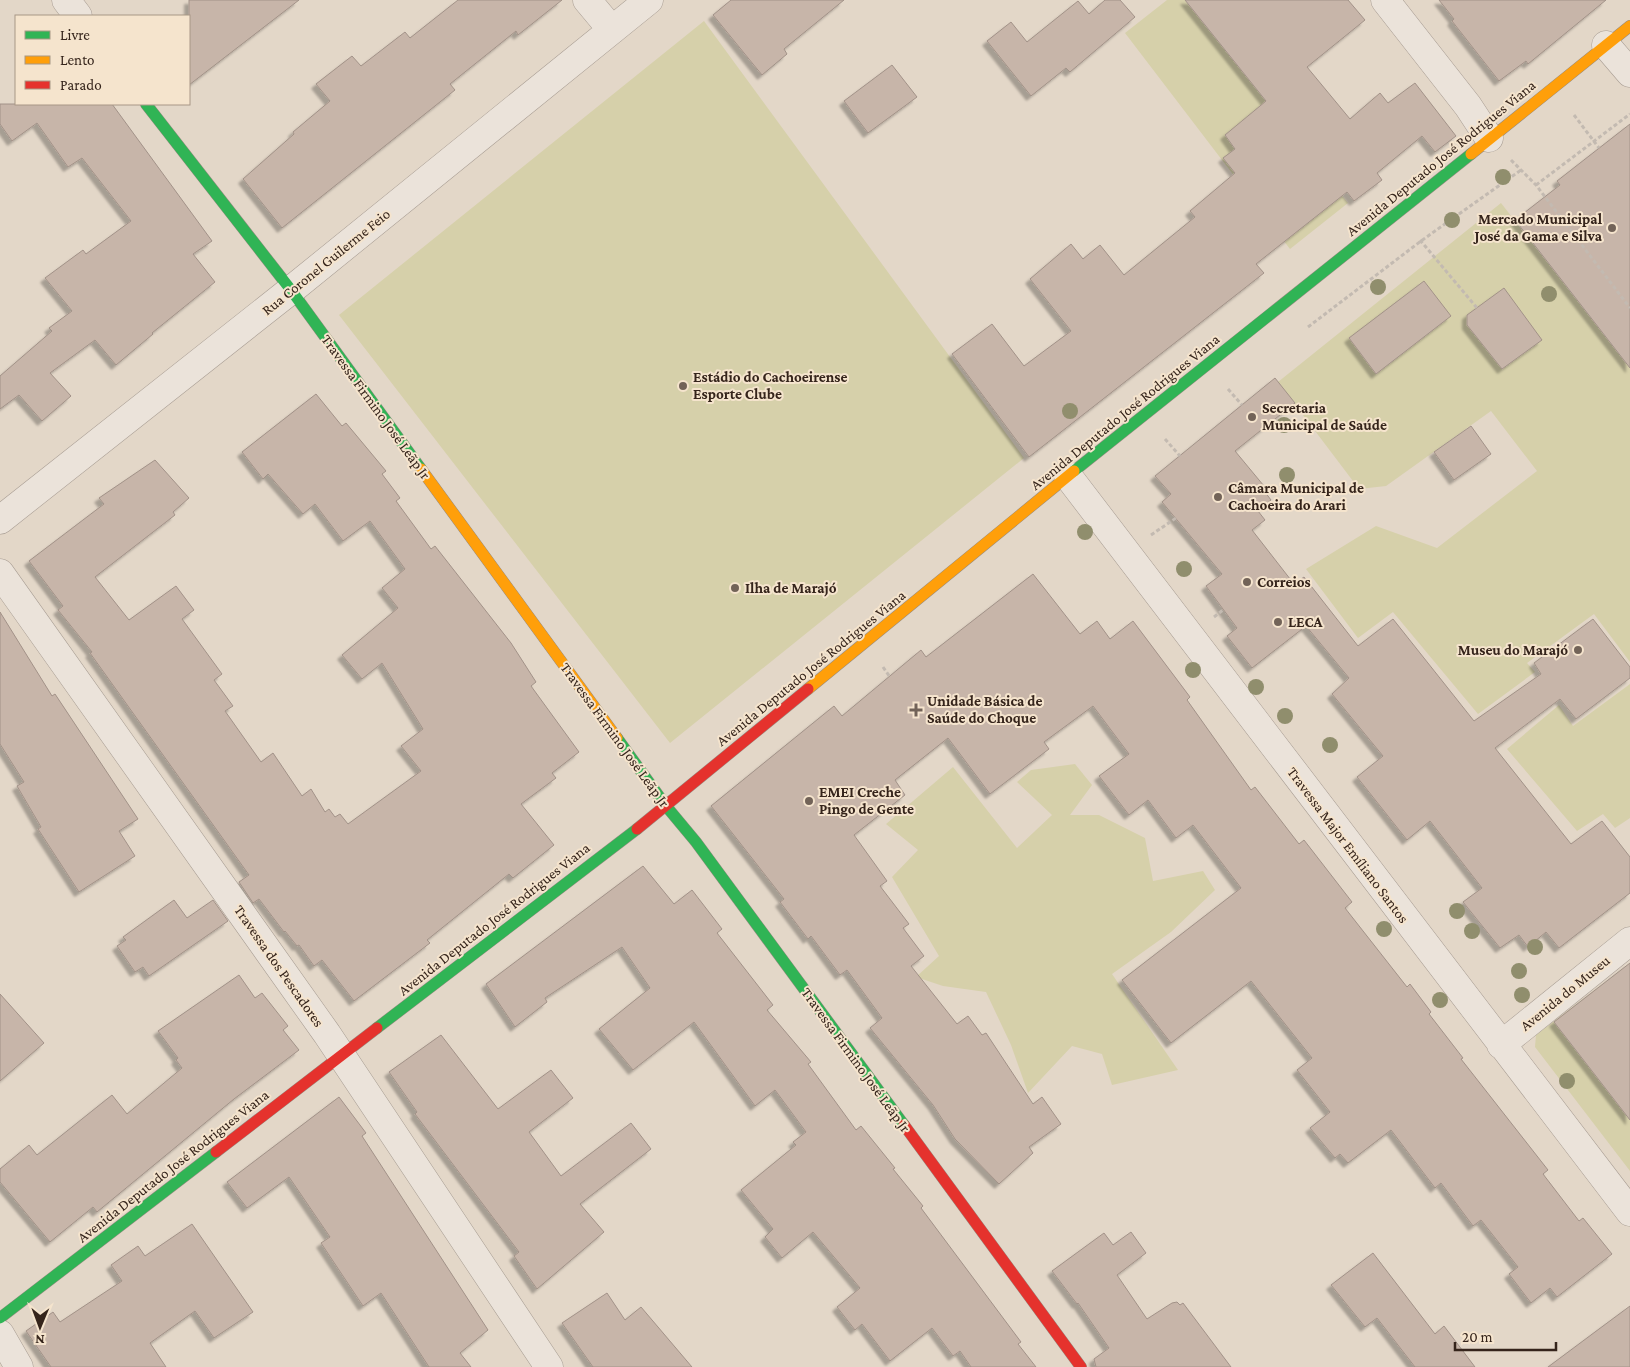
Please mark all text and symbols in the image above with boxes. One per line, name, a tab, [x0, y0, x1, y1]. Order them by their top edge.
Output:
legend	[15, 15, 190, 105]
text: Livre	[60, 27, 90, 43]
text: Lento	[60, 52, 94, 68]
text: Parado	[60, 77, 102, 93]
street label: Avenida Deputado José Rodrigues Viana	[1343, 77, 1539, 240]
street label: Rua Coronel Guilerme Feio	[259, 206, 393, 318]
place label: Mercado Municipal José da Gama e Silva	[1473, 211, 1603, 244]
marker: Mercado Municipal José da Gama e Silva	[1606, 222, 1618, 234]
street label: Avenida Deputado José Rodrigues Viana	[1027, 331, 1223, 494]
street label: Travessa Firmino José Leãp Jr	[317, 332, 434, 483]
place label: Estádio do Cachoeirense Esporte Clube	[693, 369, 847, 402]
marker: Estádio do Cachoeirense Esporte Clube	[677, 380, 689, 392]
place label: Secretaria Municipal de Saúde	[1262, 400, 1387, 433]
marker: Secretaria Municipal de Saúde	[1246, 411, 1258, 423]
place label: Câmara Municipal de Cachoeira do Arari	[1228, 480, 1364, 513]
marker: Câmara Municipal de Cachoeira do Arari	[1212, 491, 1224, 503]
place label: Correios	[1257, 574, 1311, 590]
marker: Correios	[1241, 576, 1253, 588]
place label: Ilha de Marajó	[745, 580, 837, 597]
marker: Ilha de Marajó	[729, 582, 741, 594]
street label: Avenida Deputado José Rodrigues Viana	[713, 587, 909, 750]
place label: LECA	[1288, 614, 1324, 630]
marker: LECA	[1272, 616, 1284, 628]
place label: Museu do Marajó	[1458, 642, 1568, 659]
marker: Museu do Marajó	[1572, 644, 1584, 656]
street label: Travessa Firmino José Leãp Jr	[556, 660, 673, 811]
place label: Unidade Básica de Saúde do Choque	[927, 693, 1043, 726]
marker: Unidade Básica de Saúde do Choque	[909, 703, 923, 717]
street label: Travessa Major Emíliano Santos	[1283, 764, 1412, 927]
place label: EMEI Creche Pingo de Gente	[819, 784, 914, 817]
marker: EMEI Creche Pingo de Gente	[803, 795, 815, 807]
street label: Avenida Deputado José Rodrigues Viana	[395, 839, 593, 999]
street label: Travessa dos Pescadores	[231, 902, 327, 1030]
street label: Avenida do Museu	[1517, 952, 1613, 1034]
street label: Travessa Firmino José Leãp Jr	[797, 985, 914, 1136]
street label: Avenida Deputado José Rodrigues Viana	[74, 1086, 272, 1246]
north arrow	[15, 1302, 65, 1352]
scale bar	[1455, 1320, 1556, 1352]
text: 20 m	[1462, 1329, 1493, 1345]
text: N	[34, 1332, 45, 1348]

